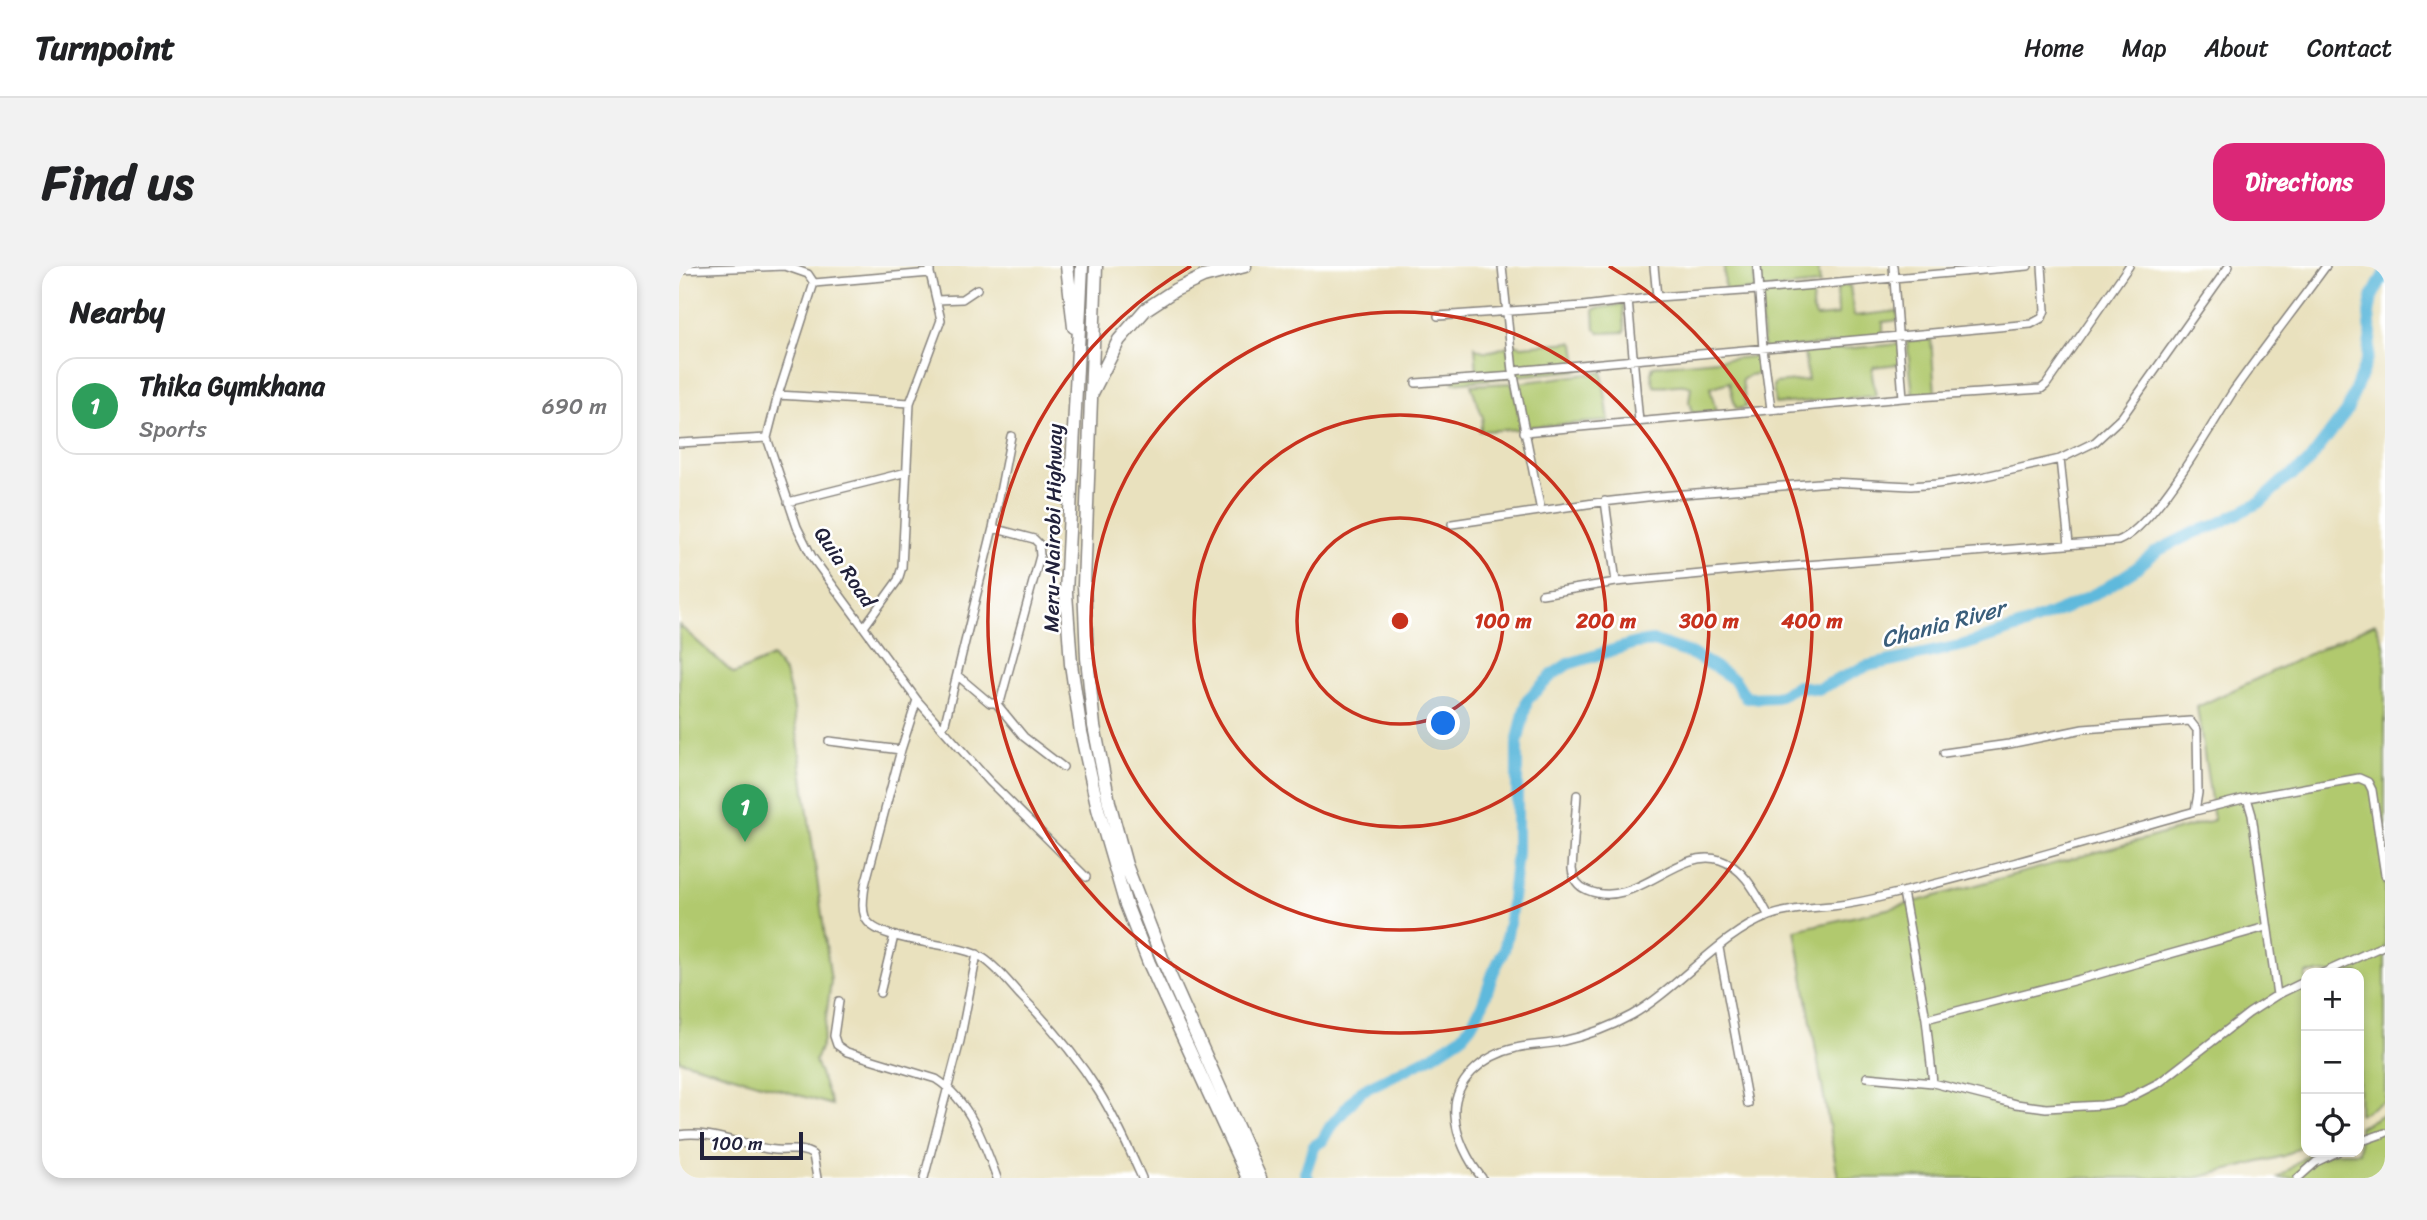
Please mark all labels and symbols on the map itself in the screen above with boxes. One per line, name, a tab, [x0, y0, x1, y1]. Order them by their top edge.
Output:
street label: Meru-Nairobi Highway	[1032, 423, 1074, 633]
street label: Quia Road	[804, 518, 887, 617]
water label: Chania River	[1877, 587, 2014, 660]
text: 100 m	[1474, 602, 1532, 640]
text: 200 m	[1575, 602, 1637, 640]
text: 300 m	[1678, 602, 1740, 640]
text: 400 m	[1780, 602, 1843, 640]
centre of rings	[1388, 609, 1412, 633]
your location	[1426, 706, 1460, 740]
pin: 1	[722, 784, 768, 842]
scale bar	[700, 1129, 803, 1161]

